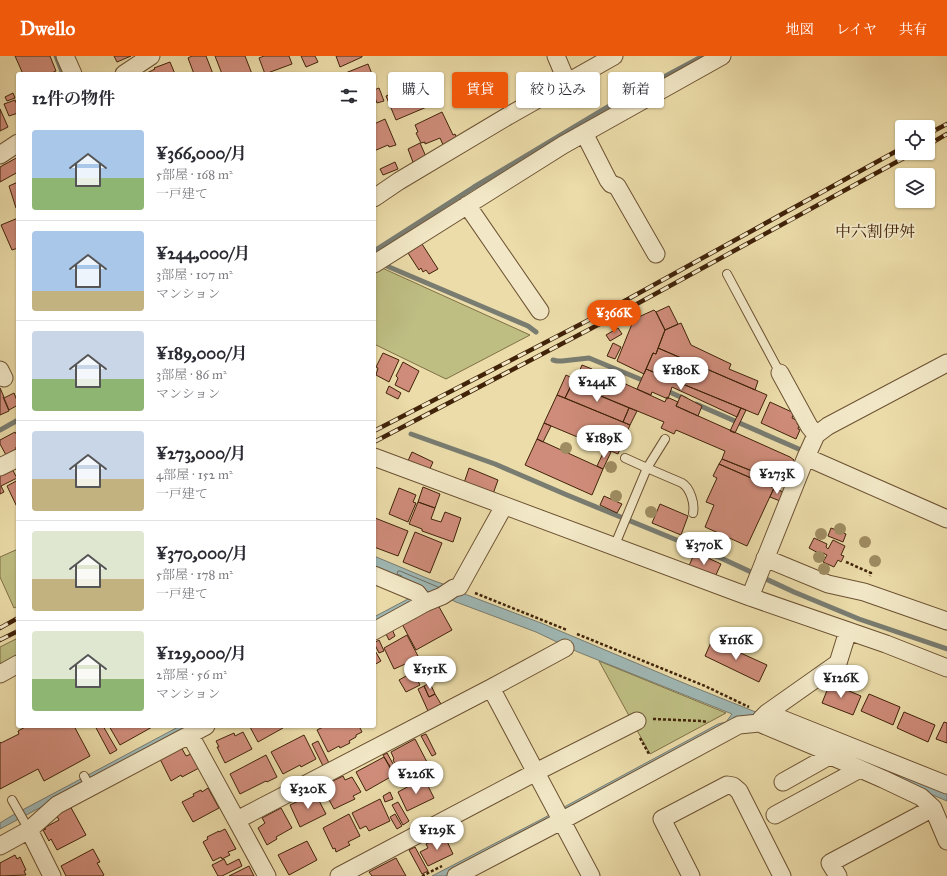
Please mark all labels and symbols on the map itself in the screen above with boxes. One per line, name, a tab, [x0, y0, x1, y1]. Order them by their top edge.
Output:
district label: 中六割伊舛	[835, 222, 915, 241]
pin: ¥366K	[586, 300, 642, 334]
pin: ¥180K	[653, 357, 709, 391]
pin: ¥244K	[569, 369, 625, 403]
pin: ¥189K	[576, 425, 632, 459]
pin: ¥273K	[749, 461, 805, 495]
pin: ¥370K	[676, 532, 732, 566]
pin: ¥116K	[708, 627, 764, 661]
pin: ¥151K	[402, 656, 458, 690]
pin: ¥126K	[813, 665, 869, 699]
pin: ¥226K	[388, 761, 444, 795]
pin: ¥320K	[280, 776, 336, 810]
pin: ¥129K	[409, 817, 465, 851]

